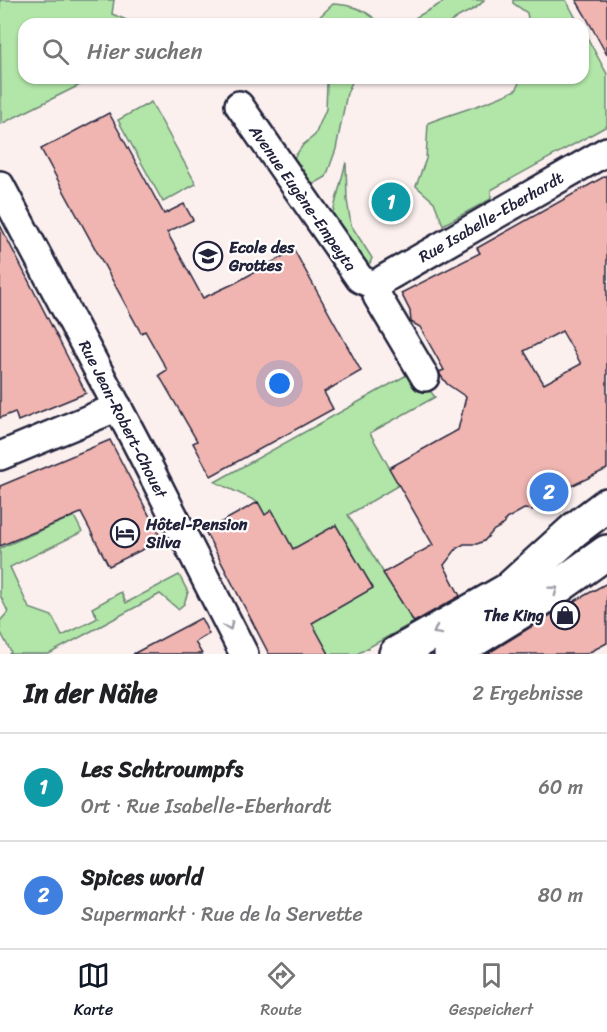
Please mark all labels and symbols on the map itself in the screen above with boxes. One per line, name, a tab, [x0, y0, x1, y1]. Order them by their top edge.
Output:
street label: Avenue Eugène-Empeyta	[241, 118, 365, 278]
street label: Rue Isabelle-Eberhardt	[413, 163, 569, 271]
pin: 1	[372, 180, 410, 224]
place label: Ecole des Grottes	[228, 233, 295, 280]
school or university icon: Ecole des Grottes	[192, 240, 224, 272]
street label: Rue Jean-Robert-Chouet	[71, 335, 176, 504]
your location	[265, 369, 294, 398]
pin: 2	[530, 470, 568, 514]
place label: Hôtel-Pension Silva	[145, 510, 248, 557]
hotel icon: Hôtel-Pension Silva	[109, 517, 141, 549]
one-way arrow	[547, 586, 558, 597]
shop icon: The King	[549, 599, 581, 631]
place label: The King	[483, 601, 544, 630]
one-way arrow	[222, 619, 233, 630]
one-way arrow	[432, 624, 443, 635]

